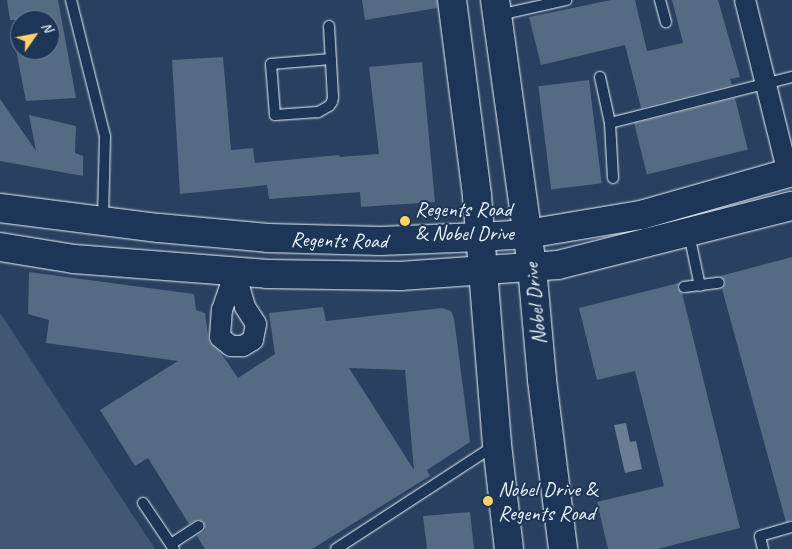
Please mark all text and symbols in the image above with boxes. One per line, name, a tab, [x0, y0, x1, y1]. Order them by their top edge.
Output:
north arrow	[10, 10, 60, 60]
text: N	[38, 19, 57, 35]
place label: Regents Road & Nobel Drive	[415, 196, 514, 246]
marker: Regents Road & Nobel Drive	[399, 215, 411, 227]
street label: Regents Road	[291, 227, 387, 253]
street label: Nobel Drive	[518, 262, 552, 346]
place label: Nobel Drive & Regents Road	[498, 476, 597, 526]
marker: Nobel Drive & Regents Road	[482, 495, 494, 507]

